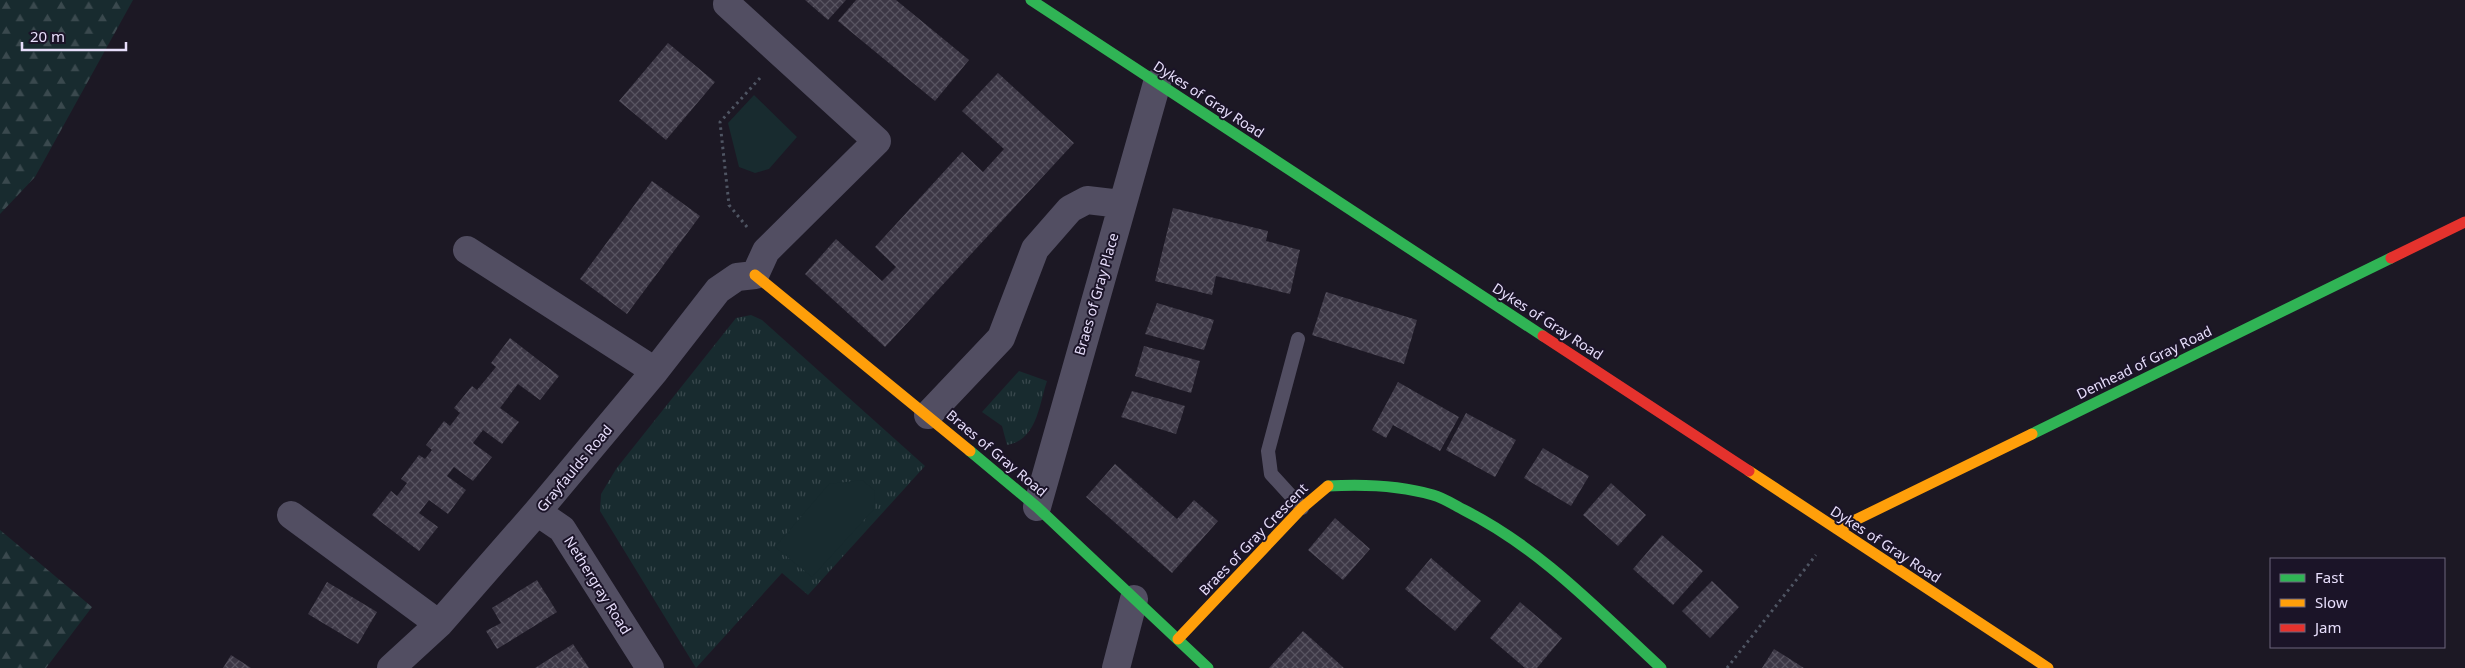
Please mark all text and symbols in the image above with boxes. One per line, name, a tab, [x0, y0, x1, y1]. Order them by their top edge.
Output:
scale bar	[22, 20, 126, 52]
text: 20 m	[30, 26, 65, 46]
street label: Dykes of Gray Road	[1150, 56, 1268, 142]
street label: Braes of Gray Place	[1069, 230, 1123, 357]
street label: Dykes of Gray Road	[1489, 278, 1607, 364]
street label: Denhead of Gray Road	[2073, 321, 2215, 403]
street label: Braes of Gray Road	[943, 405, 1051, 501]
street label: Grayfaulds Road	[532, 420, 616, 516]
street label: Braes of Gray Crescent	[1194, 479, 1312, 599]
street label: Dykes of Gray Road	[1827, 501, 1945, 587]
street label: Nethergray Road	[560, 532, 636, 638]
legend	[2270, 558, 2445, 648]
text: Fast	[2315, 567, 2344, 587]
text: Slow	[2315, 592, 2348, 612]
text: Jam	[2313, 617, 2342, 637]

